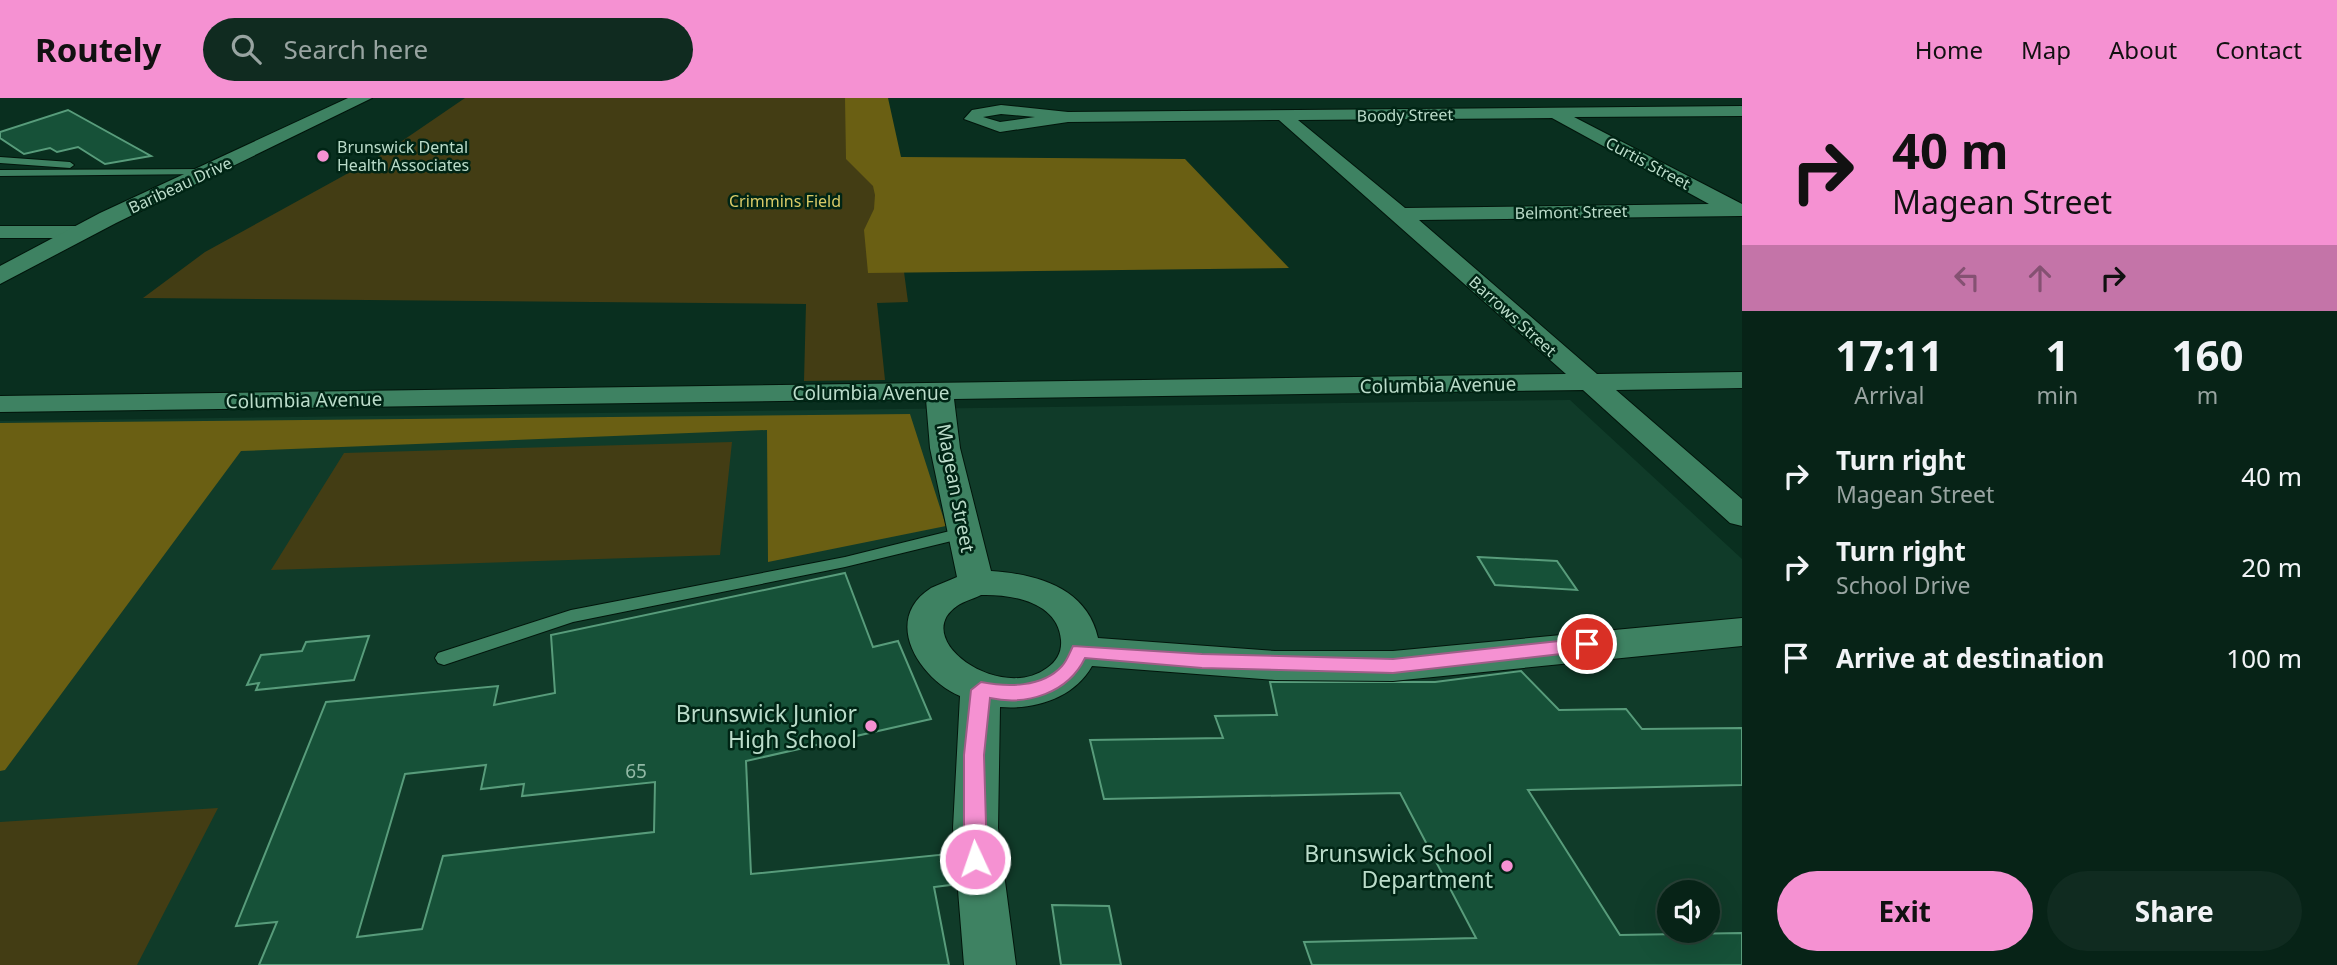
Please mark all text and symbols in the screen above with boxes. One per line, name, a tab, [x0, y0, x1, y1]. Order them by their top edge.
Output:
search box	[203, 18, 693, 81]
text: Routely	[35, 27, 161, 72]
icon: search	[227, 30, 265, 68]
text: Search here	[283, 31, 428, 67]
text: Home	[1915, 33, 1983, 66]
text: Map	[2021, 33, 2071, 66]
text: About	[2109, 33, 2177, 66]
text: Contact	[2215, 33, 2302, 66]
street label: Boody Street	[1357, 103, 1454, 127]
text: 40 m	[1892, 117, 2009, 183]
icon: right	[1777, 126, 1868, 217]
street label: Curtis Street	[1602, 131, 1694, 195]
place label: Brunswick Dental Health Associates	[337, 136, 469, 176]
marker: Brunswick Dental Health Associates	[315, 148, 331, 164]
street label: Baribeau Drive	[125, 151, 235, 219]
text: Magean Street	[1892, 180, 2112, 223]
park label: Crimmins Field	[729, 190, 841, 212]
street label: Belmont Street	[1514, 200, 1628, 224]
icon: left	[1948, 259, 1986, 297]
icon: ahead	[2021, 259, 2059, 297]
icon: right	[2094, 259, 2132, 297]
street label: Barrows Street	[1464, 271, 1562, 361]
text: 17:11	[1835, 326, 1943, 383]
text: 1	[2045, 326, 2069, 383]
text: 160	[2172, 326, 2244, 383]
street label: Columbia Avenue	[1359, 371, 1517, 399]
text: Arrival	[1854, 379, 1924, 411]
text: min	[2037, 379, 2078, 411]
text: m	[2197, 379, 2218, 411]
street label: Columbia Avenue	[793, 380, 949, 406]
street label: Columbia Avenue	[225, 386, 383, 414]
street label: Magean Street	[931, 421, 981, 555]
text: Turn right	[1836, 442, 1966, 478]
icon: right	[1777, 457, 1815, 495]
text: 40 m	[2241, 458, 2302, 494]
text: Magean Street	[1836, 478, 1994, 510]
text: Turn right	[1836, 533, 1966, 569]
icon: right	[1777, 548, 1815, 586]
text: 20 m	[2241, 549, 2302, 585]
text: School Drive	[1836, 569, 1971, 601]
pin	[1557, 614, 1617, 674]
icon: arrive	[1568, 625, 1606, 663]
icon: arrive	[1777, 639, 1815, 677]
text: Arrive at destination	[1836, 640, 2105, 676]
text: 100 m	[2226, 640, 2302, 676]
place label: Brunswick Junior High School	[676, 697, 857, 755]
marker: Brunswick Junior High School	[863, 718, 879, 734]
house number: 65	[625, 758, 647, 784]
position arrow	[938, 822, 1012, 896]
place label: Brunswick School Department	[1304, 837, 1493, 895]
marker: Brunswick School Department	[1499, 858, 1515, 874]
button: Exit	[1777, 871, 2033, 951]
button: Share	[2047, 871, 2302, 951]
map controls	[1657, 880, 1720, 943]
button: sound	[1657, 880, 1720, 943]

